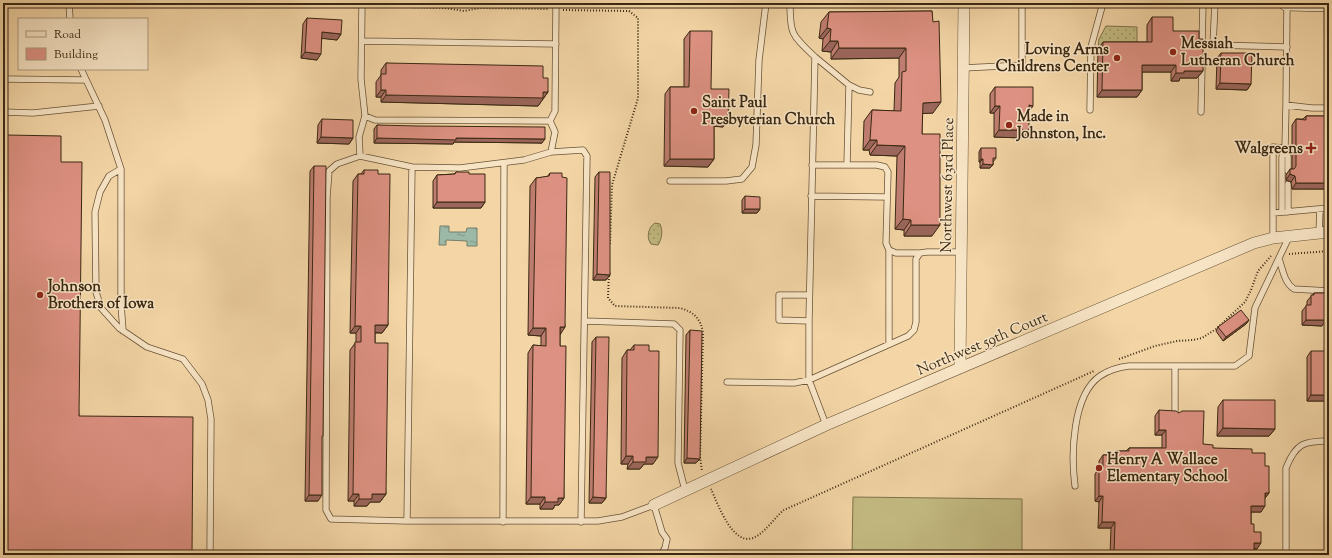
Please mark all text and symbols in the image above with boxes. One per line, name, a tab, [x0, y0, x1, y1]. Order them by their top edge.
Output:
legend	[18, 18, 148, 70]
text: Road	[54, 26, 81, 44]
place label: Messiah Lutheran Church	[1181, 34, 1295, 72]
place label: Loving Arms Childrens Center	[996, 40, 1109, 78]
text: Building	[54, 46, 98, 64]
marker: Messiah Lutheran Church	[1168, 47, 1178, 57]
marker: Loving Arms Childrens Center	[1112, 53, 1122, 63]
place label: Saint Paul Presbyterian Church	[702, 93, 836, 131]
marker: Saint Paul Presbyterian Church	[689, 106, 699, 116]
place label: Made in Johnston, Inc.	[1016, 107, 1106, 145]
street label: Northwest 63rd Place	[937, 117, 960, 253]
marker: Made in Johnston, Inc.	[1004, 120, 1014, 130]
place label: Walgreens	[1235, 139, 1303, 160]
marker: Walgreens	[1306, 143, 1316, 153]
place label: Johnson Brothers of Iowa	[47, 277, 154, 315]
marker: Johnson Brothers of Iowa	[35, 290, 45, 300]
street label: Northwest 59th Court	[914, 307, 1051, 381]
place label: Henry A Wallace Elementary School	[1107, 450, 1229, 488]
marker: Henry A Wallace Elementary School	[1094, 463, 1104, 473]

